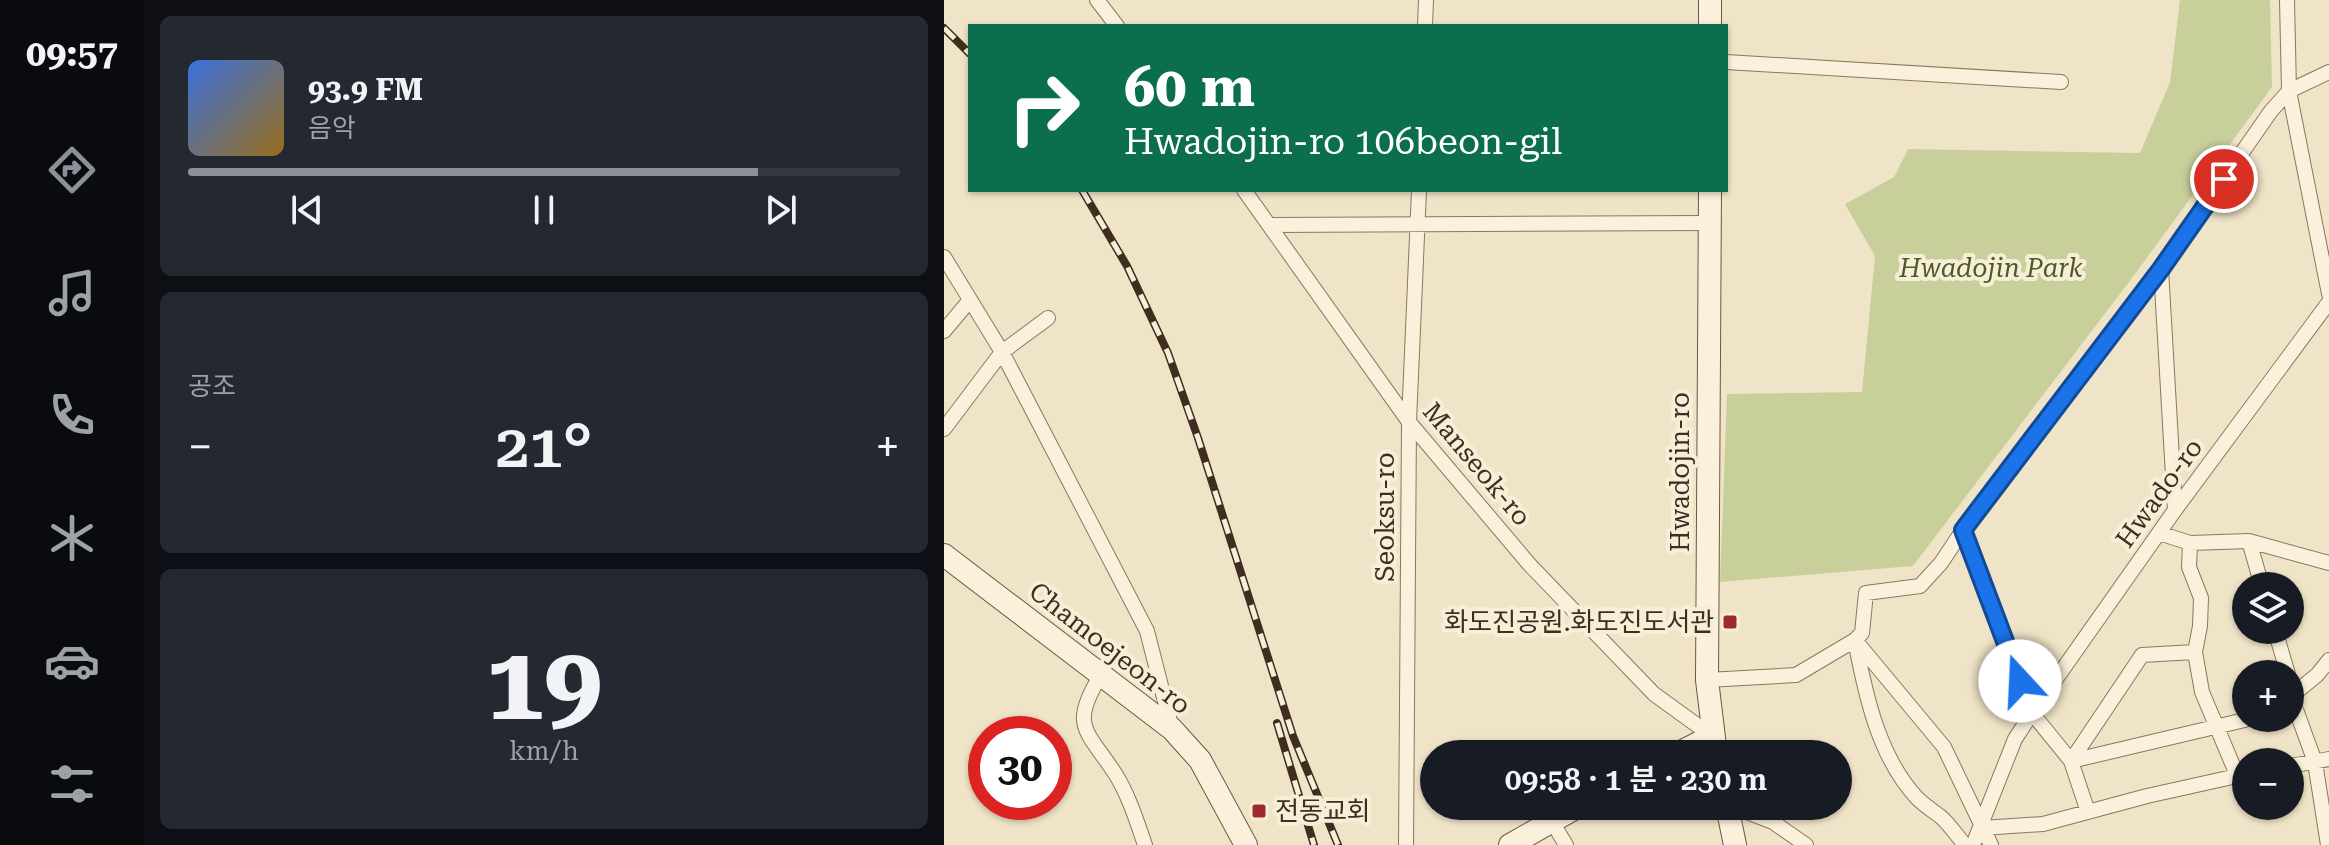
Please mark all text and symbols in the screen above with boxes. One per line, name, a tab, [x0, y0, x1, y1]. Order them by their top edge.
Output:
text: 09:57	[26, 33, 118, 75]
text: 60 m	[1124, 54, 1255, 120]
icon: right	[992, 56, 1096, 160]
text: 93.9 FM	[308, 72, 423, 107]
text: 음악	[308, 113, 356, 143]
text: Hwadojin-ro 106beon-gil	[1124, 121, 1562, 163]
icon: directions	[44, 142, 100, 198]
pin	[2190, 145, 2258, 213]
icon: arrive	[2202, 157, 2246, 201]
icon: previous	[285, 188, 329, 232]
icon: pause	[522, 188, 566, 232]
icon: next	[759, 188, 803, 232]
park label: Hwadojin Park	[1898, 253, 2084, 283]
icon: music	[44, 265, 100, 321]
text: 공조	[188, 371, 236, 401]
icon: phone	[44, 387, 100, 443]
street label: Hwadojin-ro	[1665, 392, 1695, 552]
street label: Manseok-ro	[1417, 396, 1537, 532]
text: 21°	[496, 411, 592, 482]
text: −	[188, 421, 213, 473]
text: +	[875, 421, 900, 473]
street label: Hwado-ro	[2110, 433, 2208, 553]
street label: Seoksu-ro	[1370, 452, 1400, 582]
icon: climate	[44, 510, 100, 566]
map controls	[2232, 572, 2304, 820]
button: layers	[2232, 572, 2304, 644]
street label: Chamoejeon-ro	[1023, 576, 1197, 720]
place label: 화도진공원.화도진도서관	[1444, 607, 1714, 637]
marker: 화도진공원.화도진도서관	[1721, 613, 1739, 631]
text: 19	[486, 623, 602, 744]
icon: car	[44, 633, 100, 689]
position arrow	[1978, 639, 2062, 723]
button: +	[2232, 660, 2304, 732]
speed limit sign: 30	[968, 716, 1072, 820]
text: km/h	[509, 736, 579, 766]
button: −	[2232, 748, 2304, 820]
icon: filters	[44, 756, 100, 812]
text: 09:58 · 1 분 · 230 m	[1505, 762, 1767, 797]
place label: 전동교회	[1275, 796, 1371, 826]
marker: 전동교회	[1250, 802, 1268, 820]

